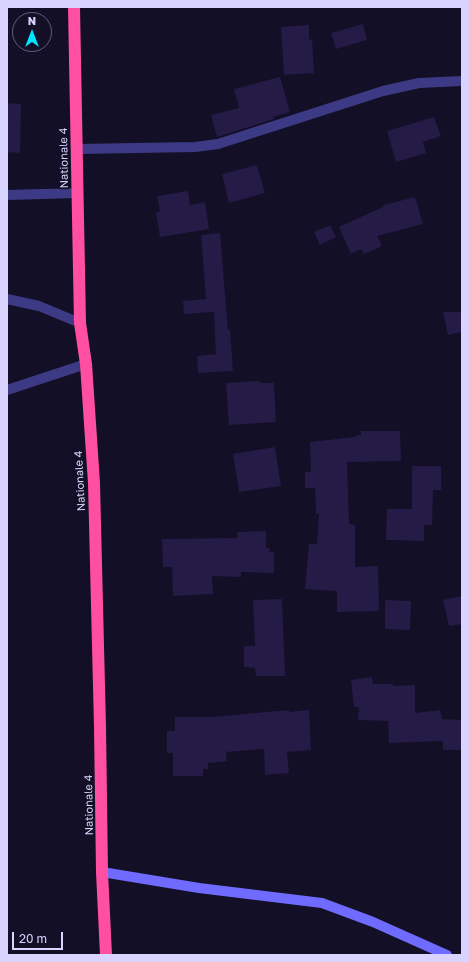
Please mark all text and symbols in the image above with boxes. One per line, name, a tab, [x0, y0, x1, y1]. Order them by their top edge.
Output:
north arrow	[12, 12, 52, 52]
text: N	[28, 14, 36, 27]
street label: Nationale 4	[57, 128, 71, 188]
street label: Nationale 4	[72, 450, 88, 512]
street label: Nationale 4	[82, 775, 96, 835]
scale bar	[14, 924, 65, 950]
text: 20 m	[19, 931, 47, 946]

